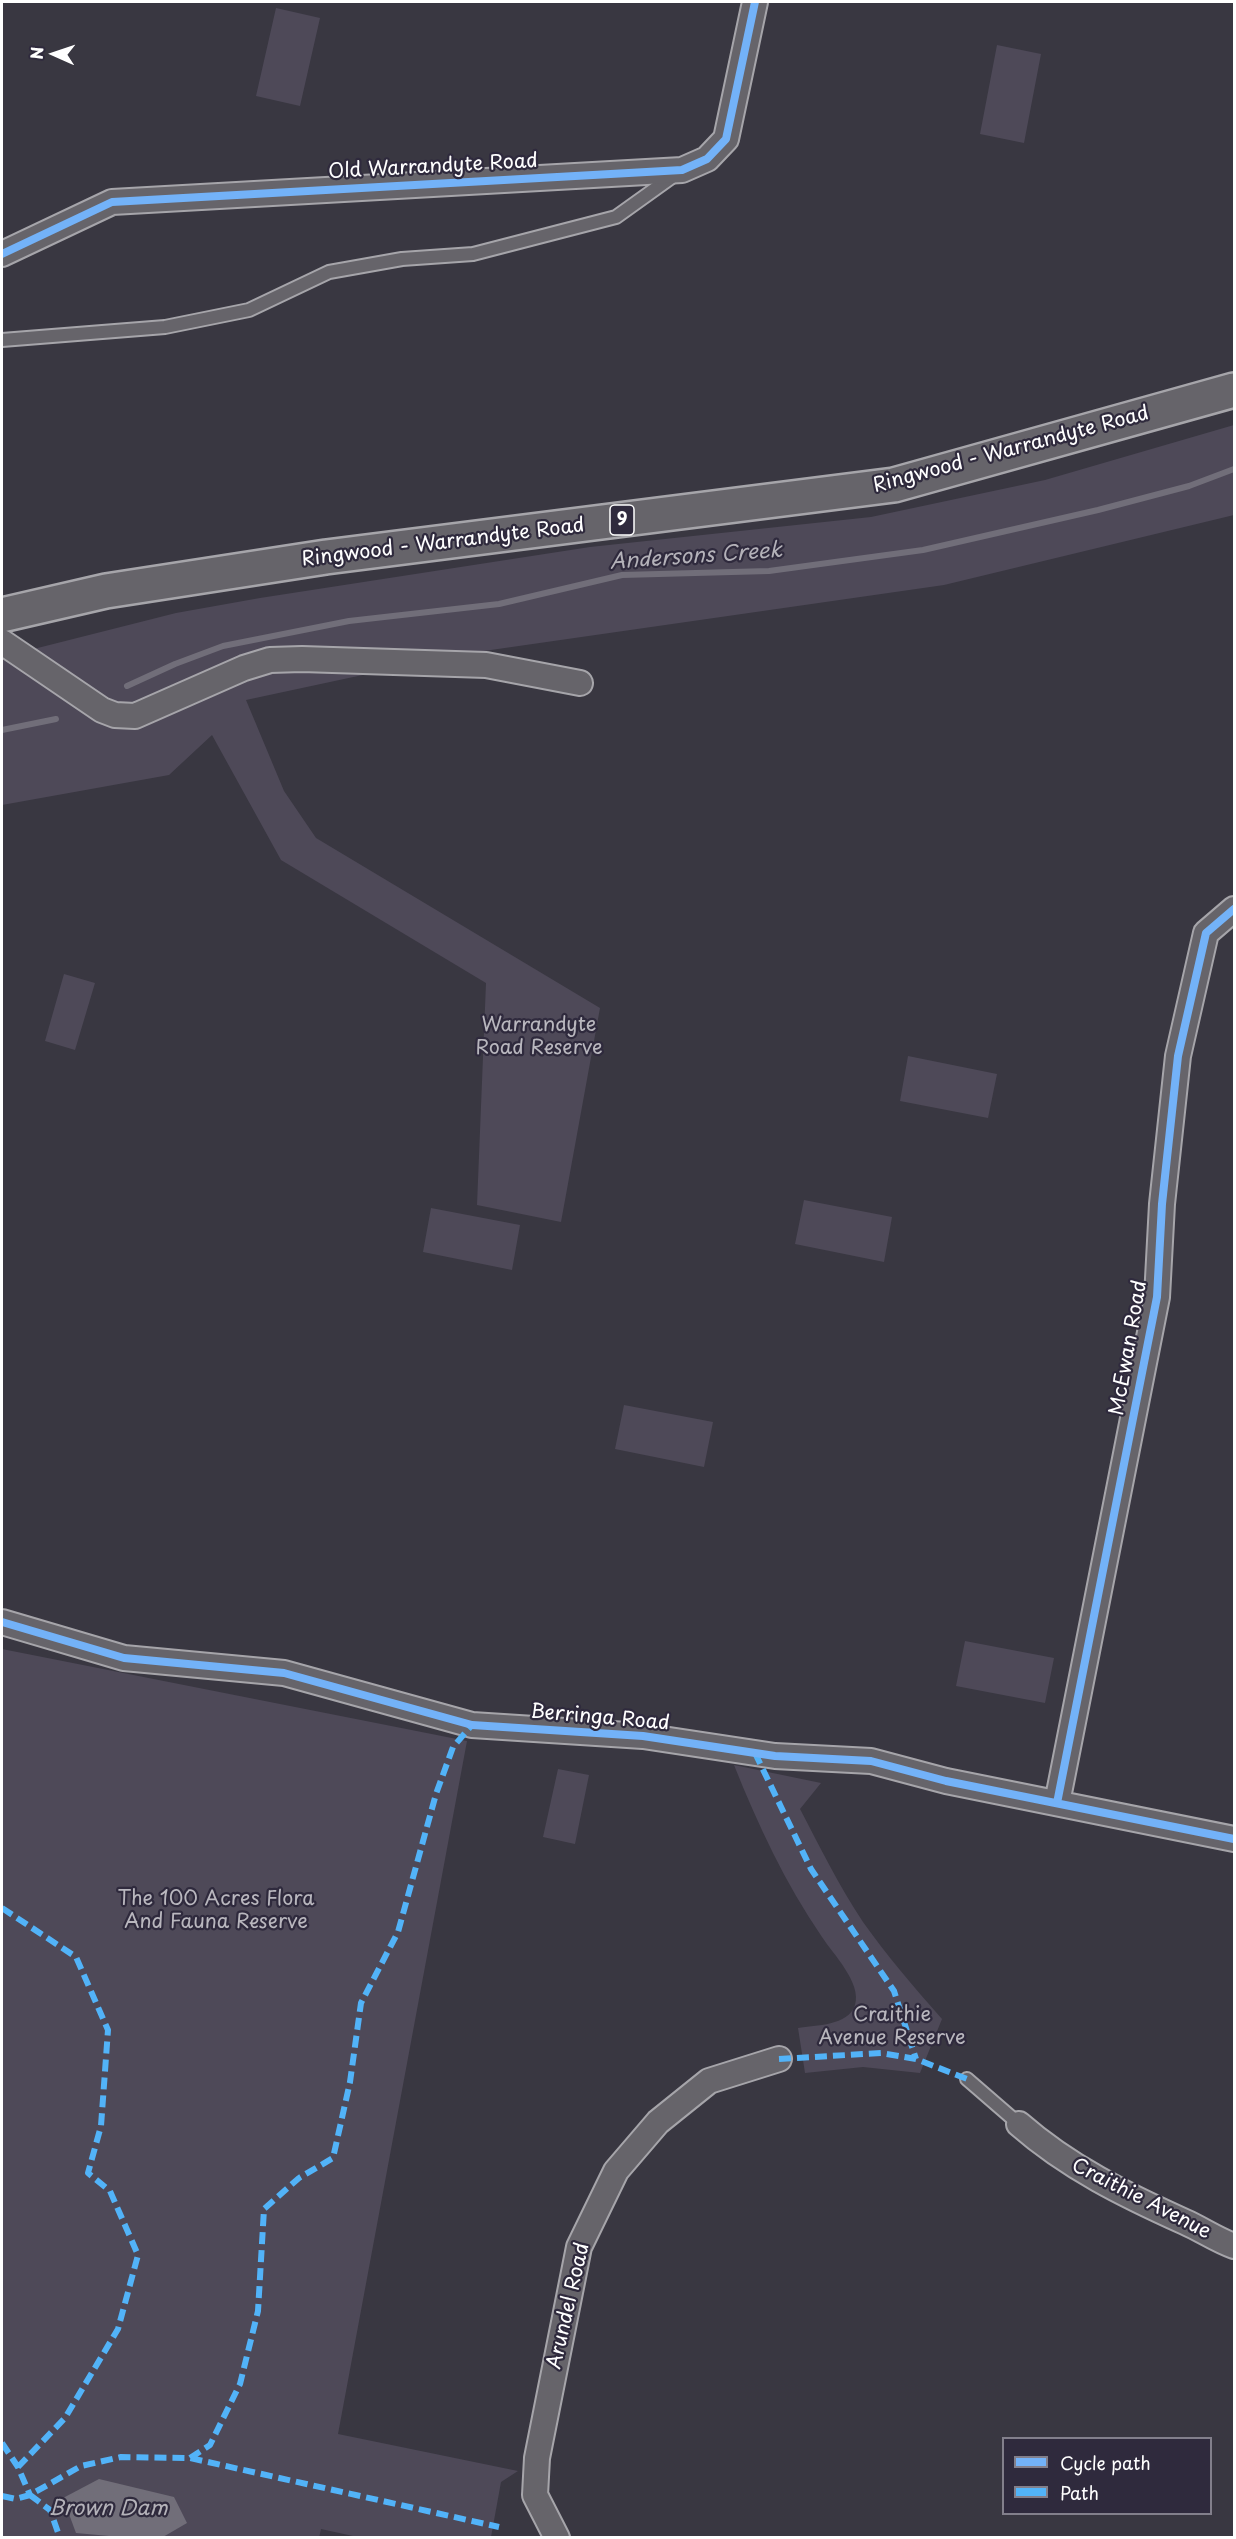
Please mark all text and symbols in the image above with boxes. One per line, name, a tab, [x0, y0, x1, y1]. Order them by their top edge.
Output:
north arrow	[24, 24, 84, 84]
text: N	[24, 46, 48, 60]
street label: Old Warrandyte Road	[328, 150, 538, 184]
street label: Ringwood - Warrandyte Road	[870, 402, 1152, 498]
road number: 9	[610, 505, 634, 535]
street label: Ringwood - Warrandyte Road	[300, 514, 586, 572]
water label: Andersons Creek	[609, 538, 783, 576]
park label: Warrandyte Road Reserve	[475, 1013, 603, 1060]
street label: McEwan Road	[1105, 1279, 1153, 1417]
street label: Berringa Road	[529, 1700, 671, 1736]
park label: The 100 Acres Flora And Fauna Reserve	[118, 1887, 314, 1934]
park label: Craithie Avenue Reserve	[818, 2003, 966, 2050]
street label: Craithie Avenue	[1067, 2154, 1215, 2244]
street label: Arundel Road	[543, 2241, 595, 2371]
legend	[1002, 2437, 1212, 2515]
text: Cycle path	[1060, 2449, 1151, 2476]
text: Path	[1060, 2479, 1099, 2506]
water label: Brown Dam	[48, 2496, 168, 2522]

